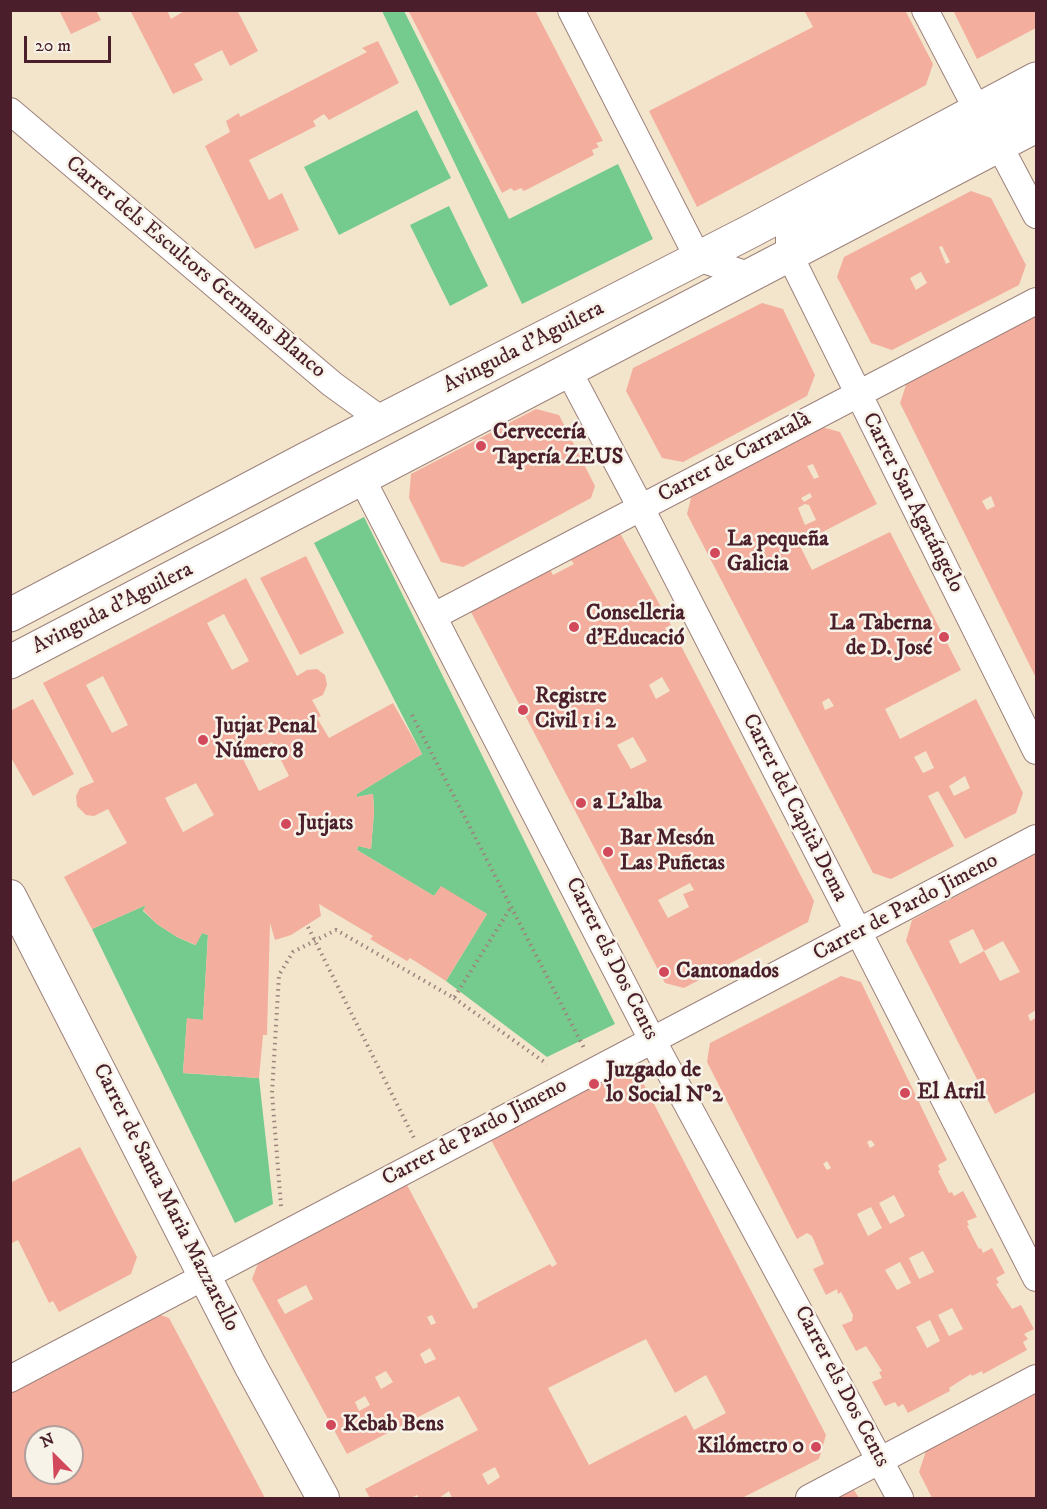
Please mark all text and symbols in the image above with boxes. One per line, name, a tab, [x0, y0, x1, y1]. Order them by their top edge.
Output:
scale bar	[27, 24, 114, 62]
text: 20 m	[35, 35, 71, 57]
street label: Carrer dels Escultors Germans Blanco	[59, 151, 331, 385]
street label: Avinguda d'Aguilera	[439, 296, 609, 400]
street label: Carrer de Carratalà	[654, 407, 816, 509]
street label: Carrer San Agatángelo	[855, 409, 969, 597]
place label: Cervecería Tapería ZEUS	[493, 420, 623, 472]
marker: Cervecería Tapería ZEUS	[474, 439, 488, 453]
place label: La pequeña Galicia	[727, 527, 829, 578]
marker: La pequeña Galicia	[708, 546, 722, 560]
street label: Avinguda d'Aguilera	[28, 557, 198, 661]
place label: Conselleria d'Educació	[586, 601, 685, 652]
place label: La Taberna de D. José	[830, 611, 932, 662]
marker: Conselleria d'Educació	[567, 620, 581, 634]
marker: La Taberna de D. José	[937, 630, 951, 644]
place label: Registre Civil 1 i 2	[535, 684, 616, 736]
marker: Registre Civil 1 i 2	[516, 703, 530, 717]
street label: Carrer del Capità Dema	[735, 710, 853, 906]
place label: Jutjat Penal Número 8	[215, 714, 316, 766]
marker: Jutjat Penal Número 8	[196, 733, 210, 747]
place label: a L'alba	[593, 790, 662, 816]
marker: a L'alba	[574, 796, 588, 810]
place label: Jutjats	[298, 811, 353, 837]
marker: Jutjats	[279, 817, 293, 831]
place label: Bar Mesón Las Puñetas	[620, 826, 725, 878]
marker: Bar Mesón Las Puñetas	[601, 845, 615, 859]
street label: Carrer de Pardo Jimeno	[809, 848, 1003, 968]
street label: Carrer els Dos Cents	[559, 873, 663, 1045]
place label: Cantonados	[676, 959, 779, 985]
marker: Cantonados	[657, 965, 671, 979]
place label: Juzgado de lo Social Nº2	[606, 1058, 723, 1110]
street label: Carrer de Santa Maria Mazzarello	[86, 1060, 244, 1336]
street label: Carrer de Pardo Jimeno	[378, 1073, 572, 1193]
marker: Juzgado de lo Social Nº2	[587, 1077, 601, 1091]
place label: El Atril	[917, 1080, 985, 1106]
marker: El Atril	[898, 1086, 912, 1100]
street label: Carrer els Dos Cents	[787, 1302, 895, 1472]
place label: Kebab Bens	[343, 1412, 444, 1438]
marker: Kebab Bens	[324, 1418, 338, 1432]
north arrow	[24, 1425, 84, 1485]
text: N	[37, 1429, 58, 1452]
place label: Kilómetro 0	[698, 1434, 804, 1460]
marker: Kilómetro 0	[809, 1440, 823, 1454]

